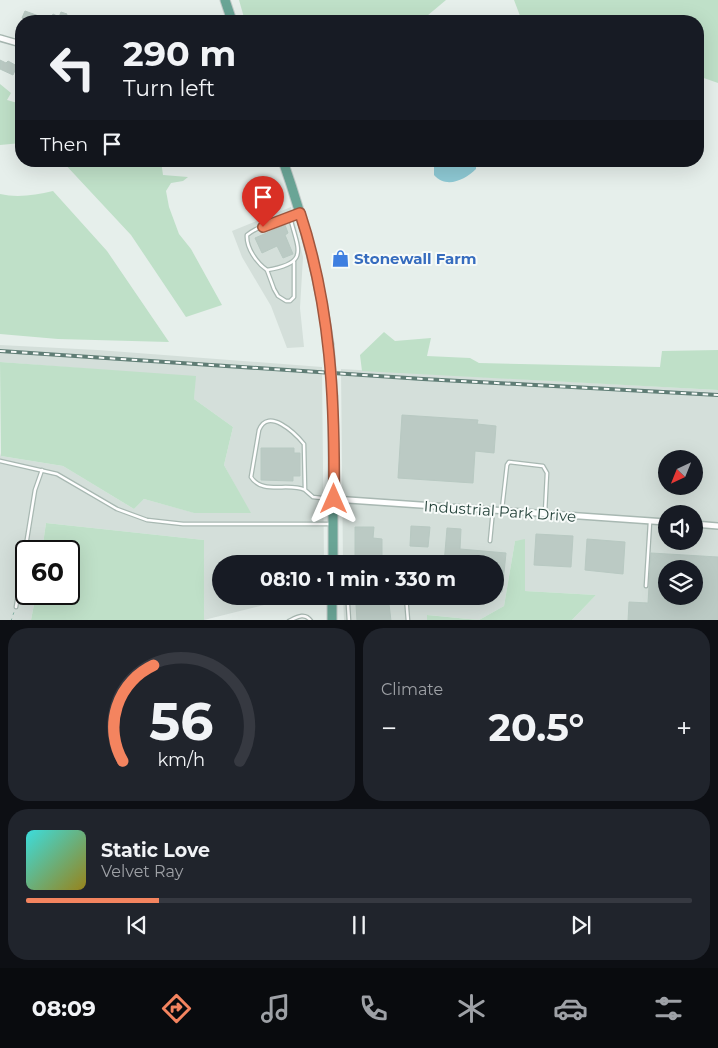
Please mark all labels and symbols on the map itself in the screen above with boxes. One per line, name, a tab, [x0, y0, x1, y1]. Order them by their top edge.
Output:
pin	[242, 176, 284, 227]
shop icon: Stonewall Farm	[330, 248, 350, 268]
place label: Stonewall Farm	[354, 249, 476, 268]
north arrow	[658, 450, 702, 495]
position arrow	[307, 472, 359, 524]
street label: Industrial Park Drive	[423, 496, 577, 526]
speed limit sign: 60	[15, 540, 80, 605]

